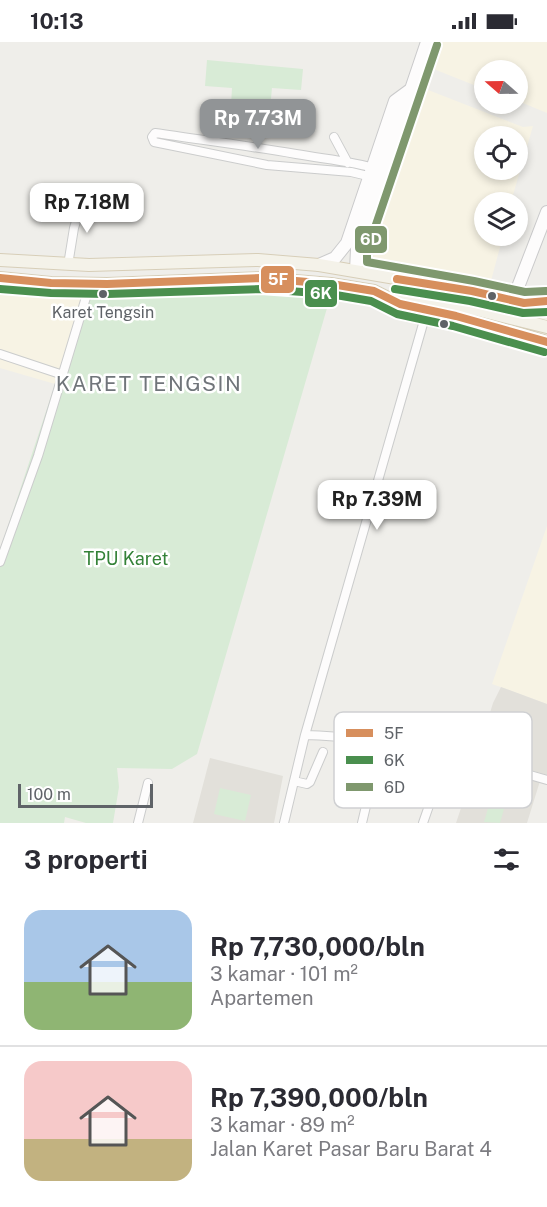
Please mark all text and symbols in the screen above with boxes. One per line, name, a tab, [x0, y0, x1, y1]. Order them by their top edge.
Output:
text: 10:13	[30, 8, 84, 34]
north arrow	[474, 60, 528, 114]
map controls	[474, 60, 528, 246]
pin: Rp 7.73M	[196, 99, 320, 150]
text: Rp 7.73M	[214, 106, 302, 130]
button: locate	[474, 126, 528, 180]
pin: Rp 7.18M	[25, 183, 149, 234]
text: Rp 7.18M	[44, 190, 130, 214]
button: layers	[474, 192, 528, 246]
line badge: 6D	[354, 225, 388, 254]
text: 6D	[360, 230, 382, 249]
line badge: 5F	[260, 265, 295, 294]
text: 5F	[268, 270, 288, 289]
line badge: 6K	[304, 279, 338, 308]
text: 6K	[310, 284, 333, 303]
marker: Karet Tengsin	[97, 288, 109, 300]
unlabelled marker	[486, 290, 498, 302]
place label: Karet Tengsin	[52, 303, 154, 322]
unlabelled marker	[438, 318, 450, 330]
district label: KARET TENGSIN	[56, 371, 242, 396]
pin: Rp 7.39M	[315, 480, 439, 531]
text: Rp 7.39M	[332, 487, 422, 511]
park label: TPU Karet	[84, 548, 168, 569]
legend	[334, 712, 532, 808]
text: 5F	[384, 724, 404, 743]
text: 6K	[384, 751, 405, 770]
text: 6D	[384, 778, 405, 797]
scale bar	[18, 781, 153, 808]
text: 100 m	[27, 785, 71, 804]
icon: filters	[490, 843, 523, 876]
text: 3 properti	[24, 844, 148, 875]
text: Rp 7,730,000/bln	[210, 931, 425, 962]
icon: home	[72, 934, 144, 1006]
text: 3 kamar · 101 m²	[210, 962, 358, 986]
text: Apartemen	[210, 986, 314, 1010]
text: Rp 7,390,000/bln	[210, 1082, 428, 1113]
icon: home	[72, 1085, 144, 1157]
text: 3 kamar · 89 m²	[210, 1113, 355, 1137]
text: Jalan Karet Pasar Baru Barat 4	[210, 1137, 492, 1161]

